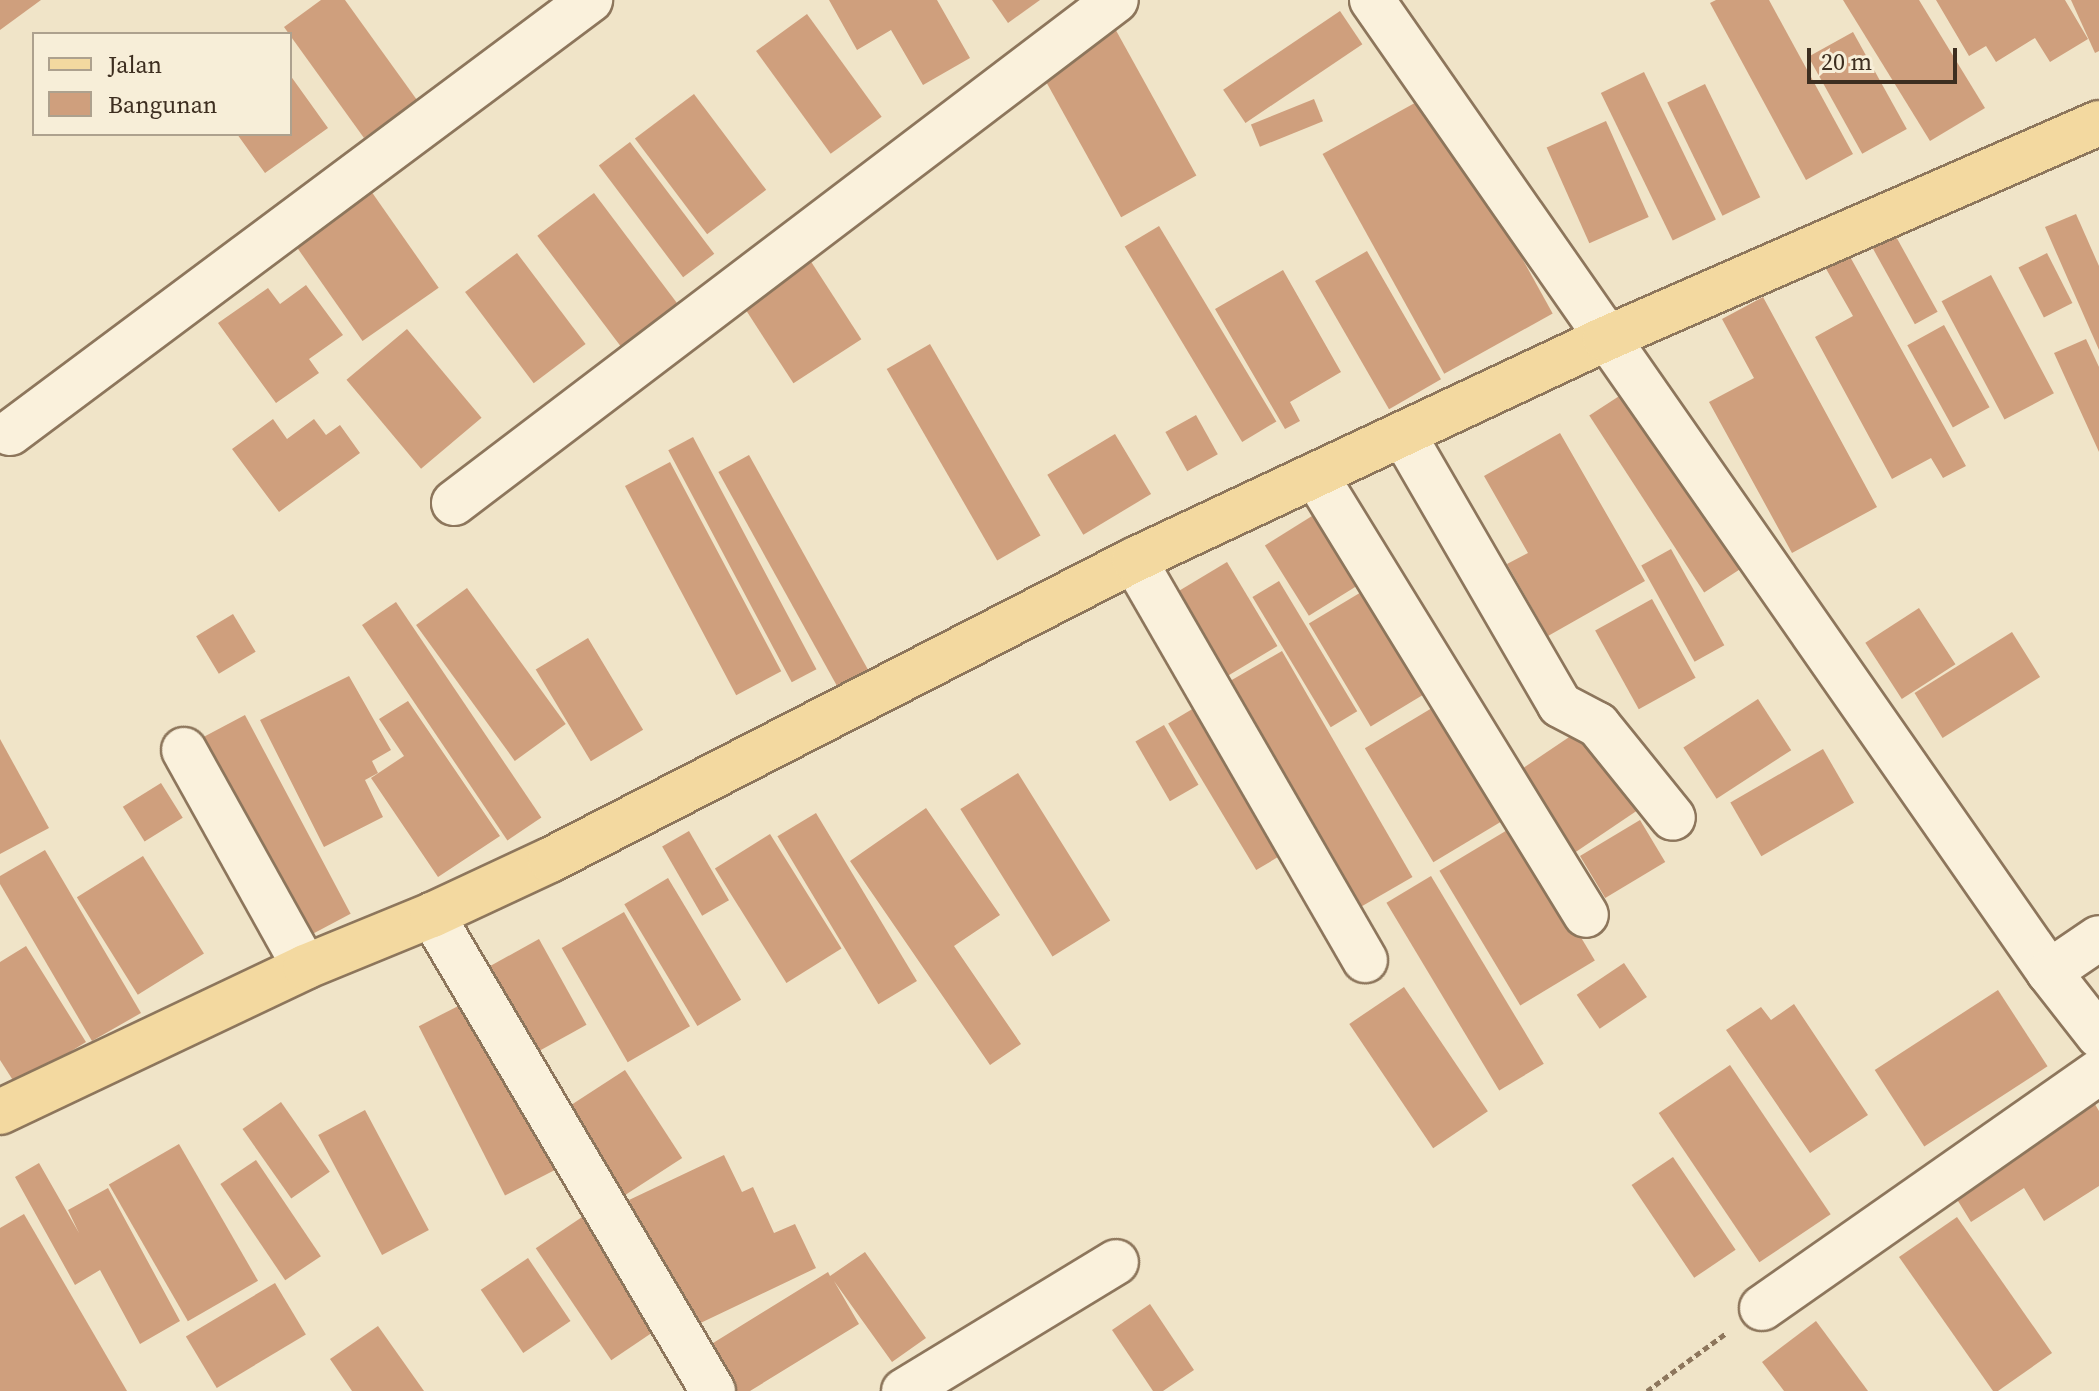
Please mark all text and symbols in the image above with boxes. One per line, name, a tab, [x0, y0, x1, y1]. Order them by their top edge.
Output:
legend	[32, 32, 292, 136]
scale bar	[1811, 32, 1961, 82]
text: 20 m	[1821, 45, 1872, 78]
text: Jalan	[108, 48, 162, 81]
text: Bangunan	[108, 88, 217, 121]

